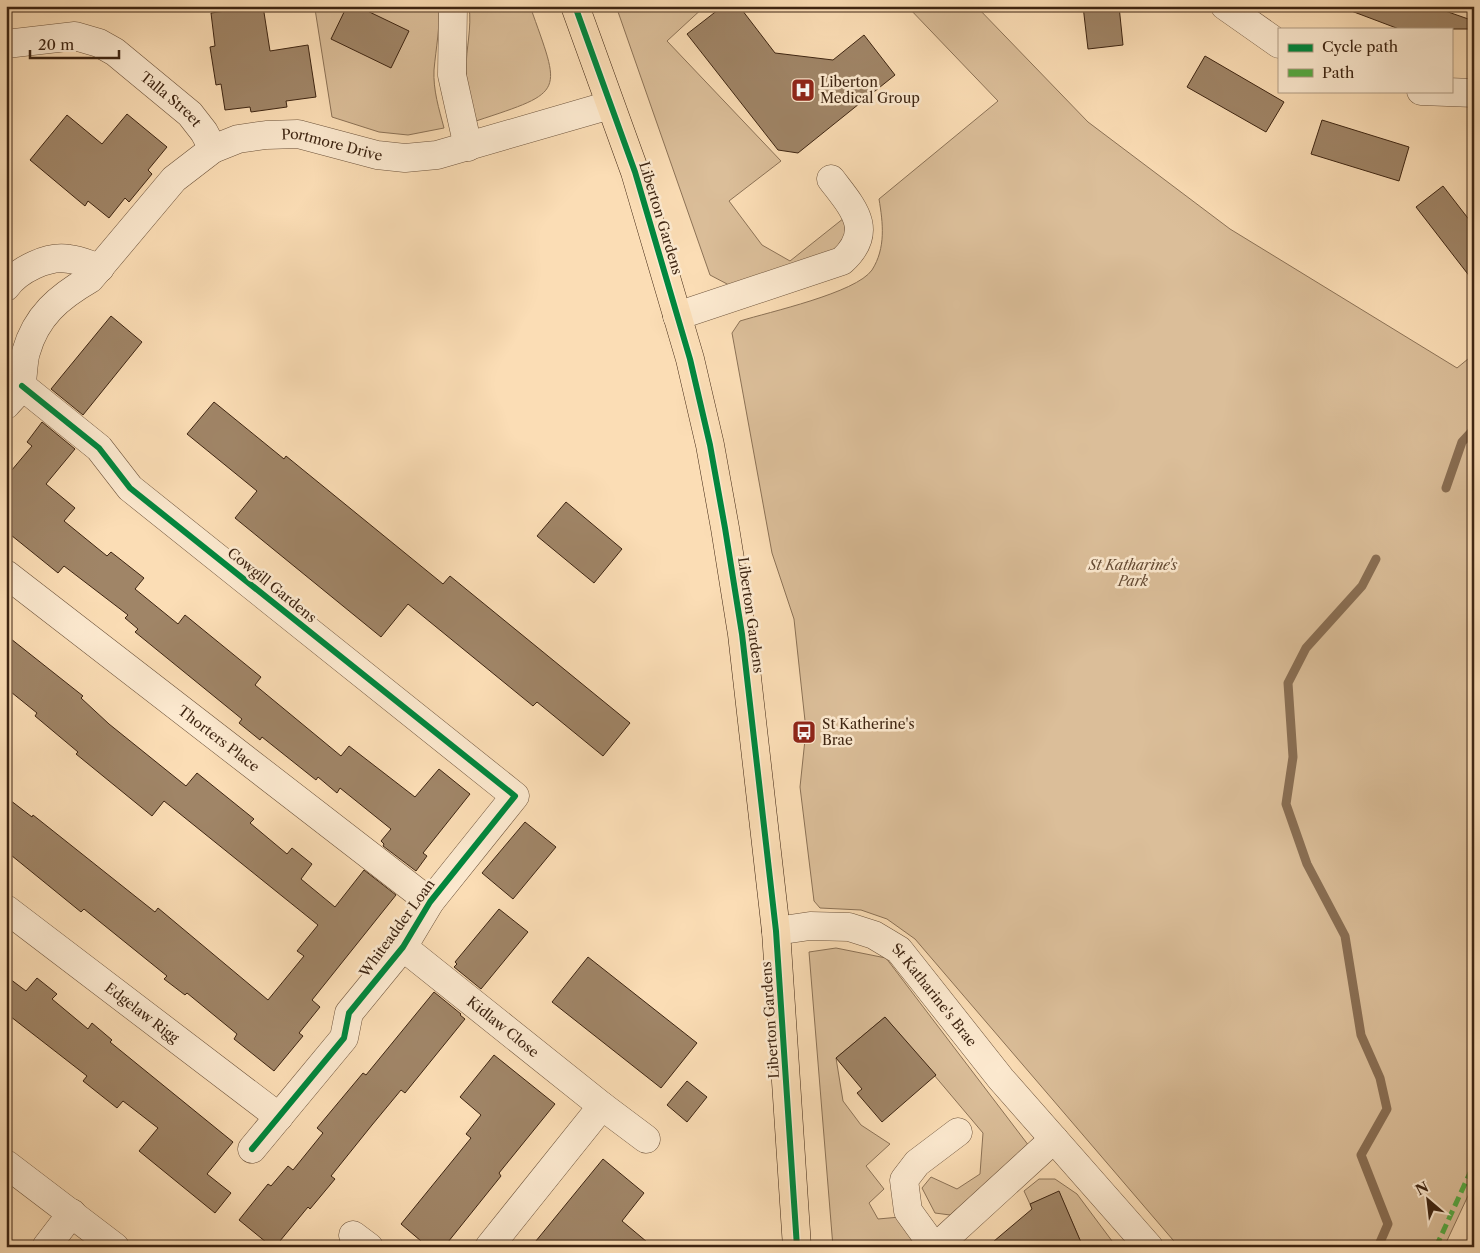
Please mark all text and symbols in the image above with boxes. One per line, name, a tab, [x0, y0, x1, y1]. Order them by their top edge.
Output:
scale bar	[30, 28, 119, 60]
legend	[1278, 28, 1452, 92]
text: 20 m	[38, 35, 74, 54]
text: Cycle path	[1322, 37, 1399, 56]
text: Path	[1322, 63, 1355, 82]
street label: Talla Street	[137, 68, 206, 130]
place label: Liberton Medical Group	[820, 73, 920, 107]
hospital icon: Liberton Medical Group	[790, 77, 816, 103]
street label: Portmore Drive	[281, 125, 383, 165]
street label: Liberton Gardens	[635, 159, 687, 277]
street label: Cowgill Gardens	[224, 544, 320, 626]
street label: Liberton Gardens	[734, 556, 768, 674]
park label: St Katharine's Park	[1088, 556, 1178, 590]
street label: Thorters Place	[174, 701, 263, 776]
place label: St Katherine's Brae	[822, 715, 915, 749]
bus stop icon: St Katherine's Brae	[791, 719, 817, 745]
street label: Whiteadder Loan	[355, 875, 439, 981]
street label: St Katharine's Brae	[889, 939, 981, 1050]
street label: Liberton Gardens	[757, 961, 783, 1079]
street label: Edgelaw Rigg	[101, 979, 183, 1047]
street label: Kidlaw Close	[463, 993, 543, 1061]
north arrow	[1402, 1176, 1452, 1226]
text: N	[1412, 1178, 1431, 1199]

